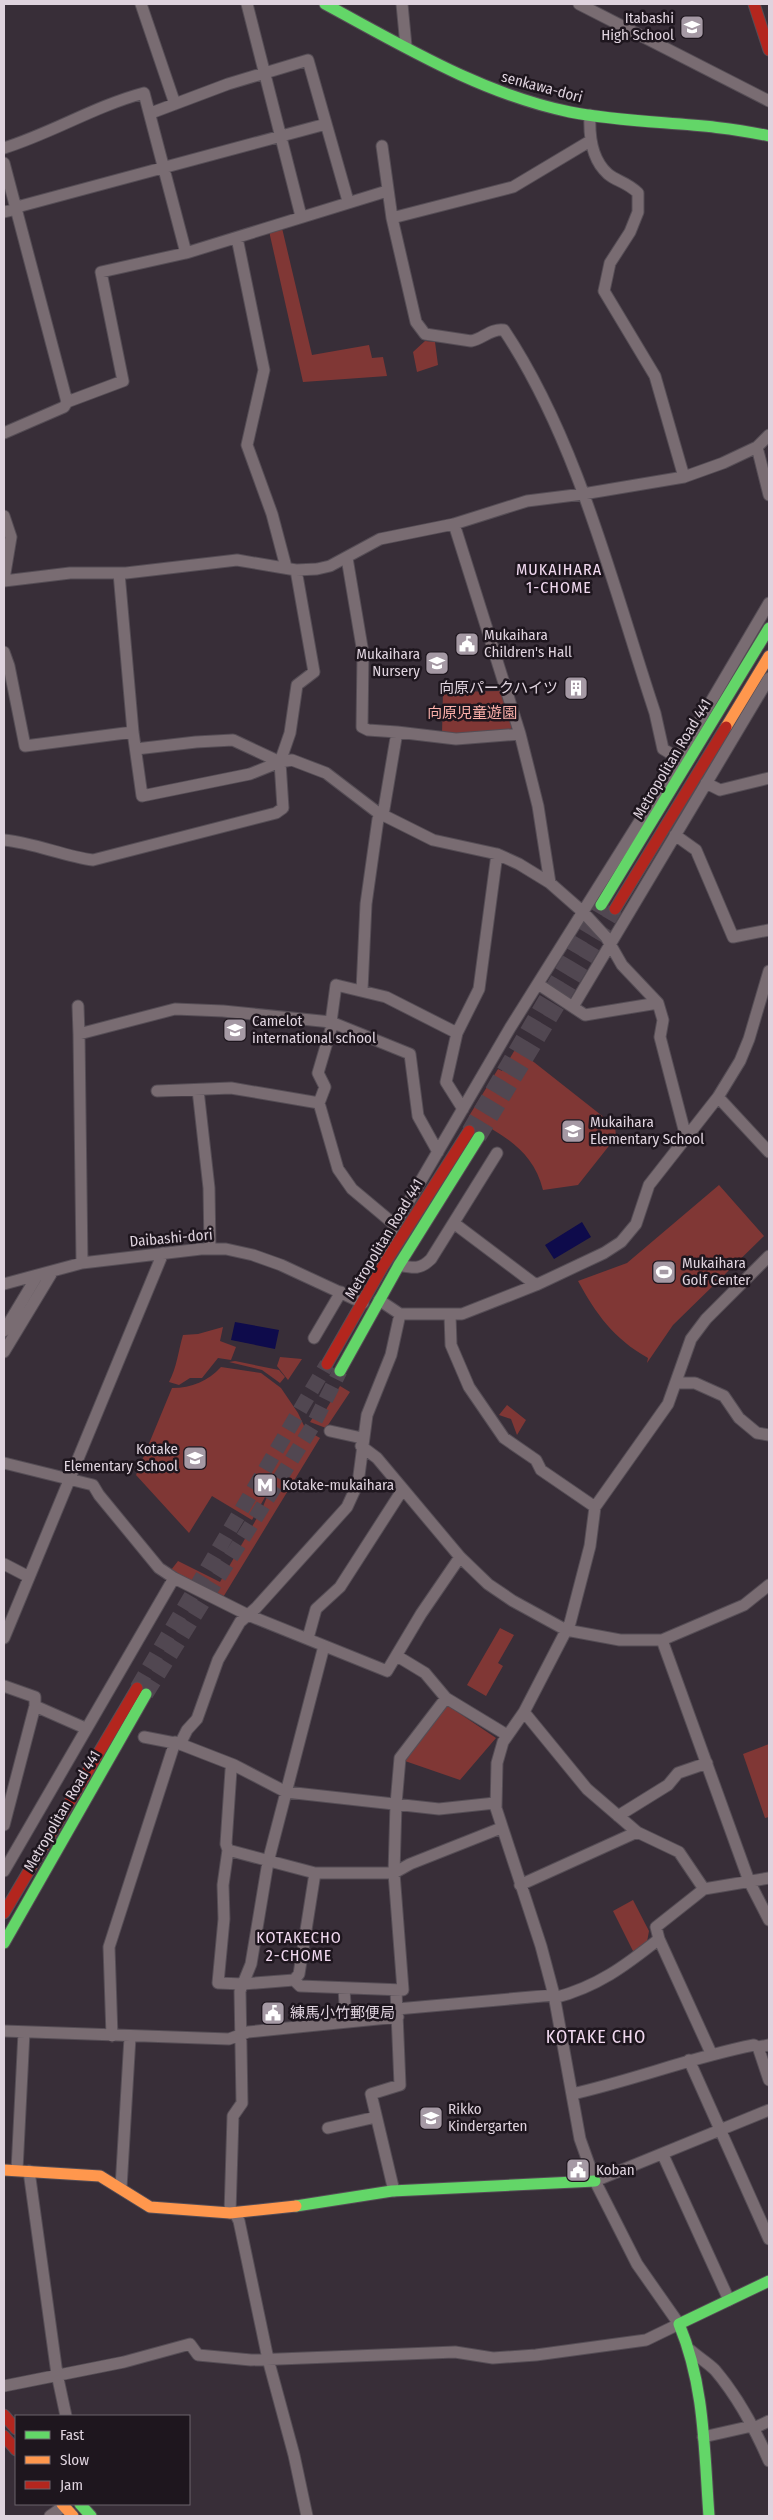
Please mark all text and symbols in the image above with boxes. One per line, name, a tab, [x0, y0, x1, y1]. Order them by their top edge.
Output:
place label: Itabashi High School	[601, 9, 674, 44]
school or university icon: Itabashi High School	[679, 14, 705, 40]
street label: senkawa-dori	[500, 68, 584, 106]
district label: MUKAIHARA 1-CHOME	[516, 560, 602, 597]
place label: Mukaihara Children's Hall	[484, 626, 572, 661]
public building icon: Mukaihara Children's Hall	[454, 631, 480, 657]
place label: Mukaihara Nursery	[356, 645, 420, 680]
school or university icon: Mukaihara Nursery	[424, 650, 450, 676]
building icon: 向原パークハイツ	[563, 675, 589, 701]
place label: 向原パークハイツ	[439, 679, 558, 697]
street label: Metropolitan Road 441	[629, 696, 715, 822]
park label: 向原児童遊園	[427, 704, 517, 722]
place label: Camelot international school	[252, 1012, 376, 1047]
school or university icon: Camelot international school	[222, 1017, 248, 1043]
place label: Mukaihara Elementary School	[590, 1113, 704, 1148]
school or university icon: Mukaihara Elementary School	[560, 1118, 586, 1144]
street label: Metropolitan Road 441	[341, 1176, 427, 1302]
street label: Daibashi-dori	[129, 1225, 213, 1251]
place label: Mukaihara Golf Center	[682, 1254, 751, 1289]
sports icon: Mukaihara Golf Center	[651, 1259, 677, 1285]
place label: Kotake Elementary School	[64, 1440, 178, 1475]
school or university icon: Kotake Elementary School	[182, 1445, 208, 1471]
metro station icon: Kotake-mukaihara	[252, 1472, 278, 1498]
place label: Kotake-mukaihara	[282, 1476, 394, 1494]
street label: Metropolitan Road 441	[20, 1747, 104, 1875]
district label: KOTAKECHO 2-CHOME	[256, 1928, 342, 1965]
public building icon: 練馬小竹郵便局	[260, 2000, 286, 2026]
place label: 練馬小竹郵便局	[290, 2004, 395, 2022]
district label: KOTAKE CHO	[546, 2026, 646, 2048]
place label: Rikko Kindergarten	[448, 2100, 527, 2135]
school or university icon: Rikko Kindergarten	[418, 2105, 444, 2131]
public building icon: Koban	[565, 2157, 591, 2183]
place label: Koban	[596, 2161, 635, 2179]
legend	[15, 2415, 190, 2505]
text: Fast	[60, 2426, 84, 2444]
text: Slow	[60, 2451, 89, 2469]
text: Jam	[60, 2476, 83, 2494]

